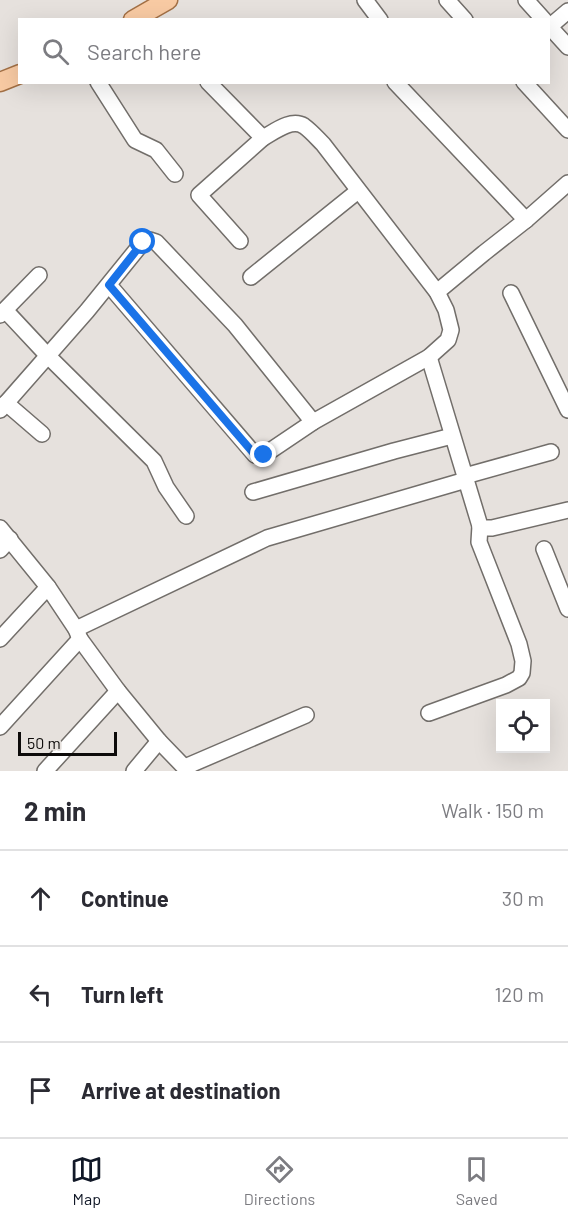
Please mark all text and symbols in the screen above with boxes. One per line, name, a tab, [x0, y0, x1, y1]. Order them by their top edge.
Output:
search box	[18, 18, 550, 84]
icon: search	[39, 35, 72, 68]
text: Search here	[87, 38, 201, 64]
route start	[129, 228, 155, 254]
route end	[250, 441, 276, 467]
map controls	[496, 699, 550, 753]
button: locate	[496, 699, 550, 753]
scale bar	[18, 729, 117, 756]
text: 50 m	[27, 733, 61, 752]
text: 2 min	[24, 795, 86, 826]
text: Walk · 150 m	[441, 798, 544, 822]
icon: ahead	[24, 882, 57, 915]
text: Continue	[81, 885, 169, 911]
text: 30 m	[502, 886, 544, 910]
icon: left	[24, 978, 57, 1011]
text: Turn left	[81, 981, 164, 1007]
text: 120 m	[494, 982, 544, 1006]
icon: arrive	[24, 1074, 57, 1107]
text: Arrive at destination	[81, 1077, 280, 1103]
tab: Map	[70, 1153, 103, 1208]
tab: Directions	[244, 1153, 315, 1208]
tab: Saved	[456, 1153, 498, 1208]

